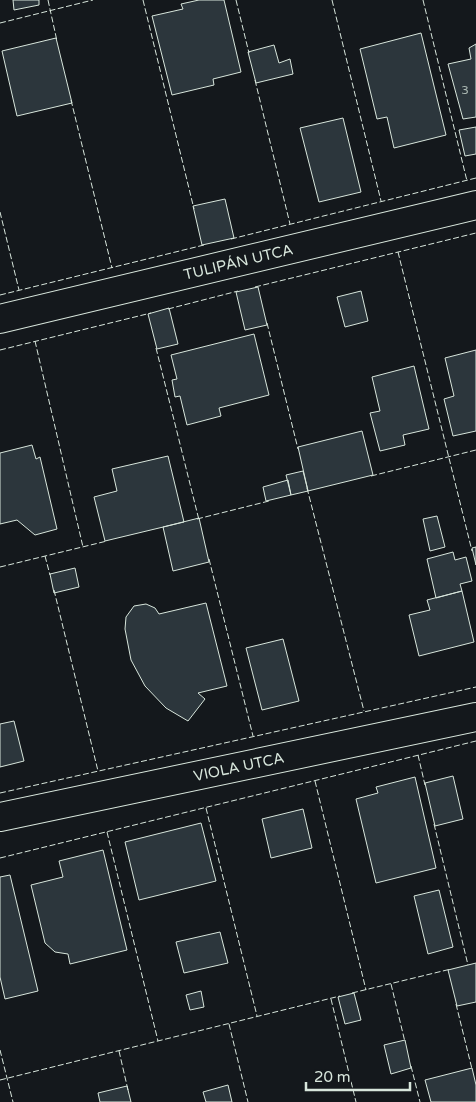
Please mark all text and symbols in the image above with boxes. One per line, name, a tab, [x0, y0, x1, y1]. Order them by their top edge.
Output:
house number: 3	[461, 83, 469, 97]
street label: TULIPÁN UTCA	[182, 240, 295, 284]
street label: VIOLA UTCA	[192, 749, 286, 785]
scale bar	[306, 1060, 410, 1092]
text: 20 m	[314, 1068, 351, 1086]

